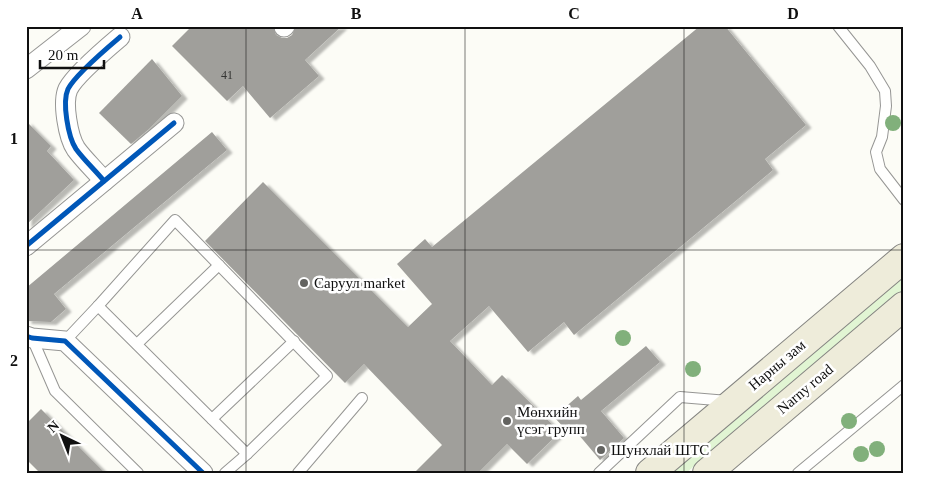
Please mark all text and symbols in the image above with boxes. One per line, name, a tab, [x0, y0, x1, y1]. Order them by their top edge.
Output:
text: A	[131, 5, 143, 22]
text: B	[351, 5, 362, 22]
text: C	[568, 5, 580, 22]
text: D	[787, 5, 799, 22]
scale bar	[40, 38, 104, 70]
text: 20 m	[48, 47, 79, 63]
house number: 41	[221, 68, 233, 82]
text: 1	[10, 130, 18, 147]
place label: Саруул market	[314, 275, 406, 291]
marker: Саруул market	[298, 277, 310, 289]
street label: Нарны зам	[745, 336, 809, 393]
text: 2	[10, 352, 18, 369]
street label: Narny road	[774, 361, 837, 417]
place label: Мөнхийн үсэг групп	[517, 404, 585, 437]
north arrow	[38, 412, 88, 462]
marker: Мөнхийн үсэг групп	[501, 415, 513, 427]
text: N	[45, 418, 62, 436]
place label: Шунхлай ШТС	[611, 442, 709, 458]
marker: Шунхлай ШТС	[595, 444, 607, 456]

